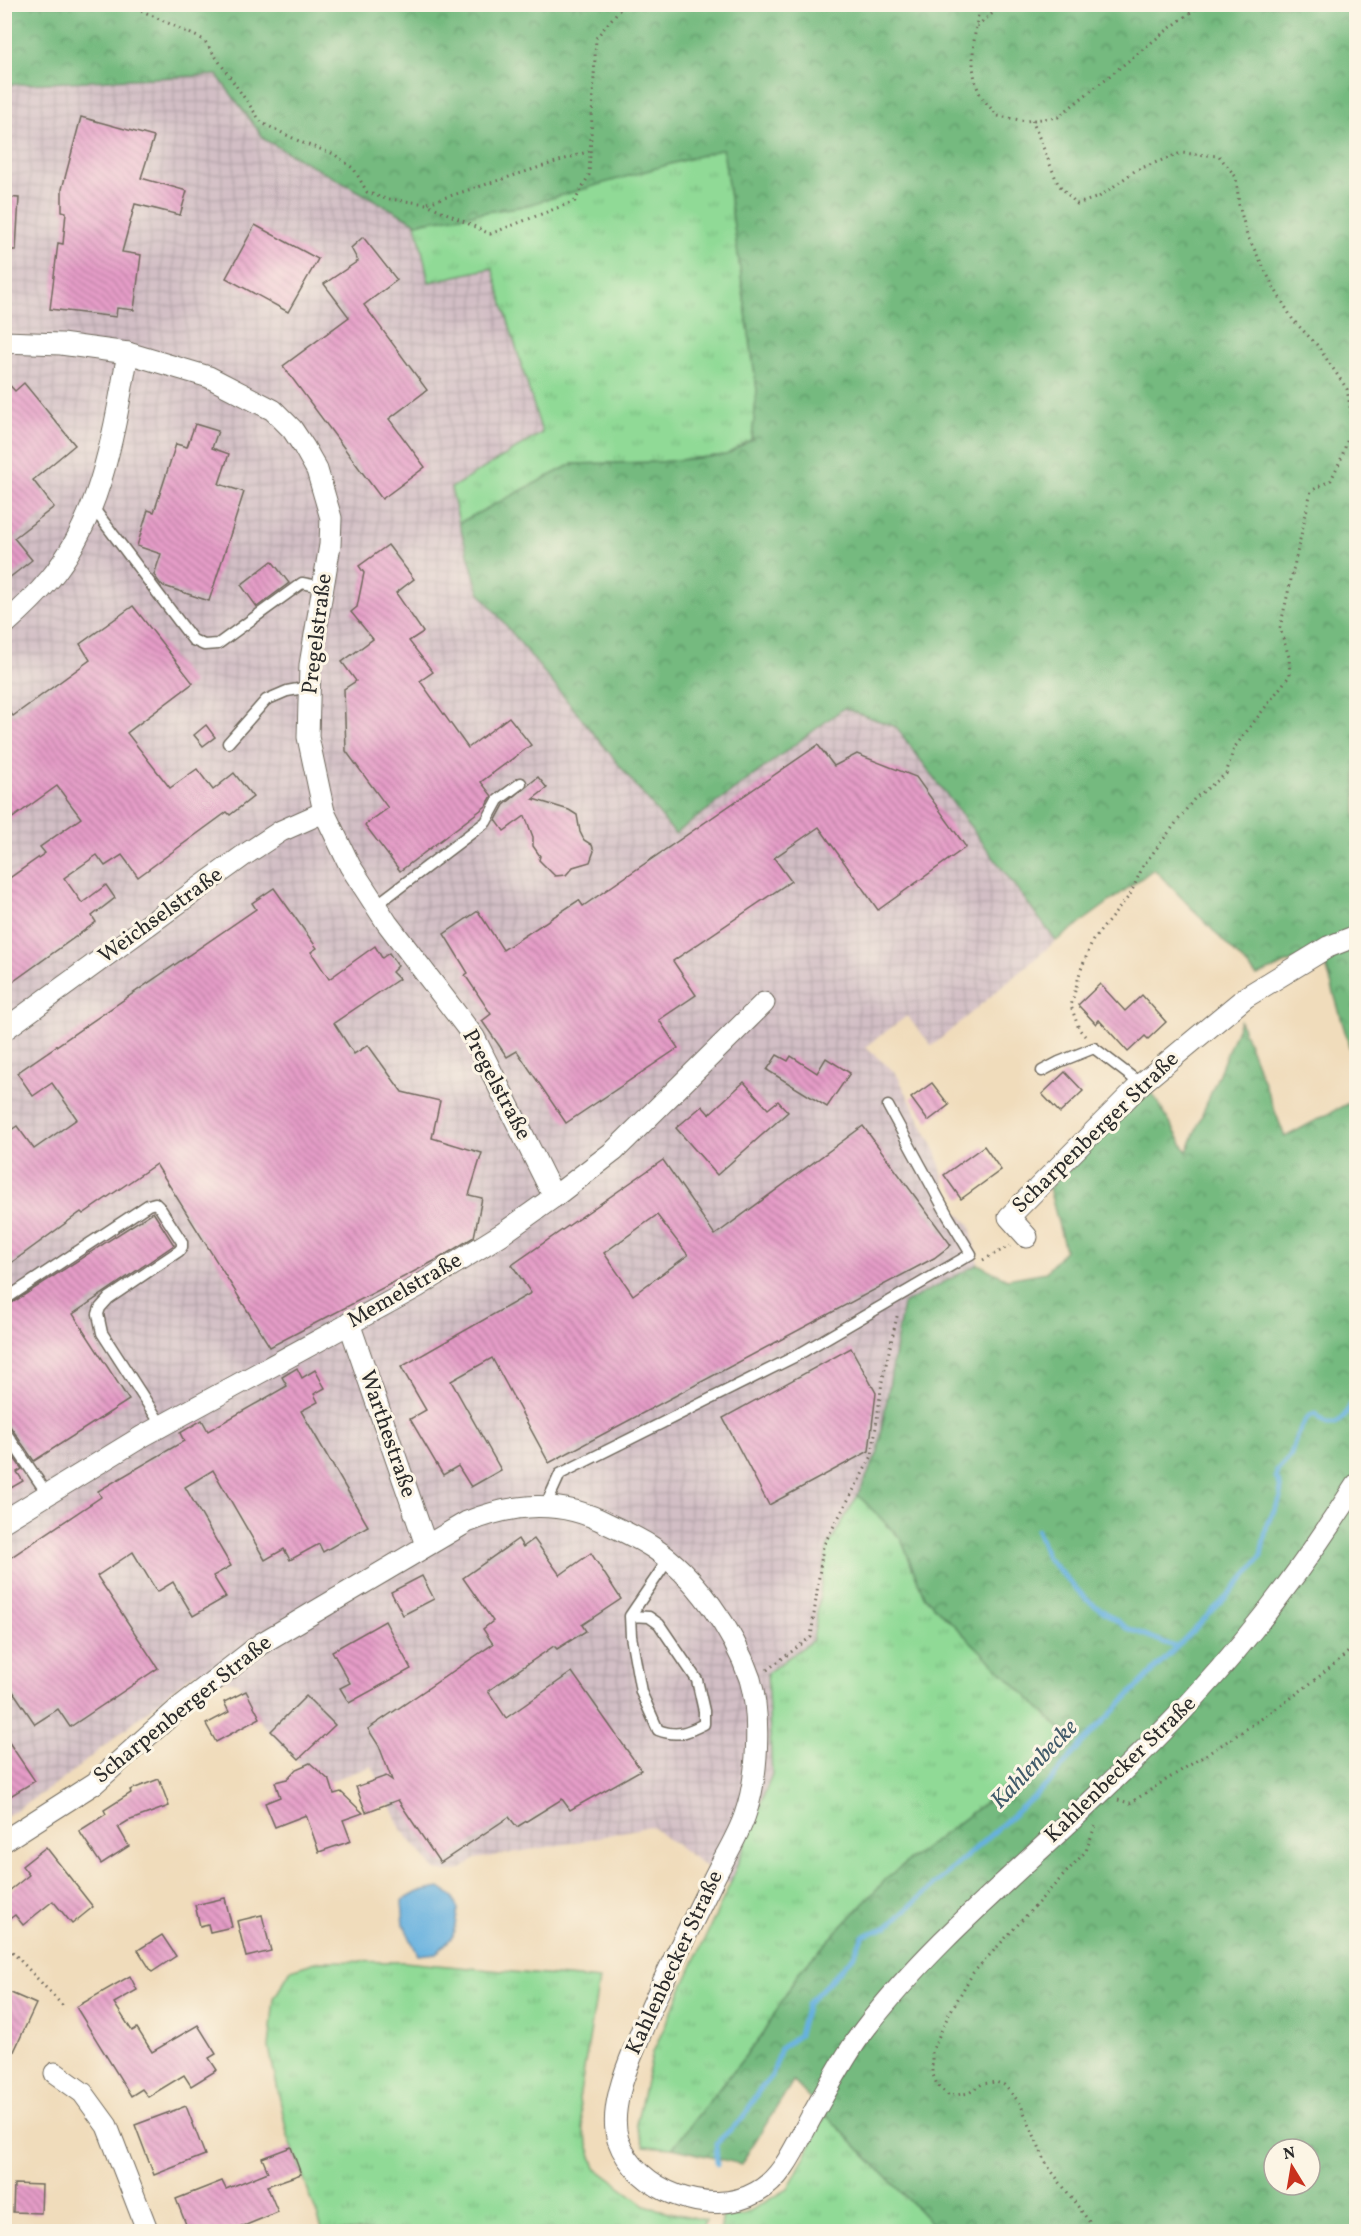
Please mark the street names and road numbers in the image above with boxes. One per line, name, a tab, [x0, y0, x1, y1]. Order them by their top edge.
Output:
street label: Pregelstraße	[295, 572, 341, 696]
street label: Weichselstraße	[92, 860, 230, 972]
street label: Pregelstraße	[454, 1024, 538, 1146]
street label: Scharpenberger Straße	[1006, 1045, 1186, 1221]
street label: Memelstraße	[342, 1246, 468, 1336]
street label: Warthestraße	[351, 1366, 423, 1502]
street label: Scharpenberger Straße	[87, 1628, 279, 1792]
street label: Kahlenbecker Straße	[1038, 1689, 1204, 1851]
street label: Kahlenbecker Straße	[619, 1866, 731, 2060]

